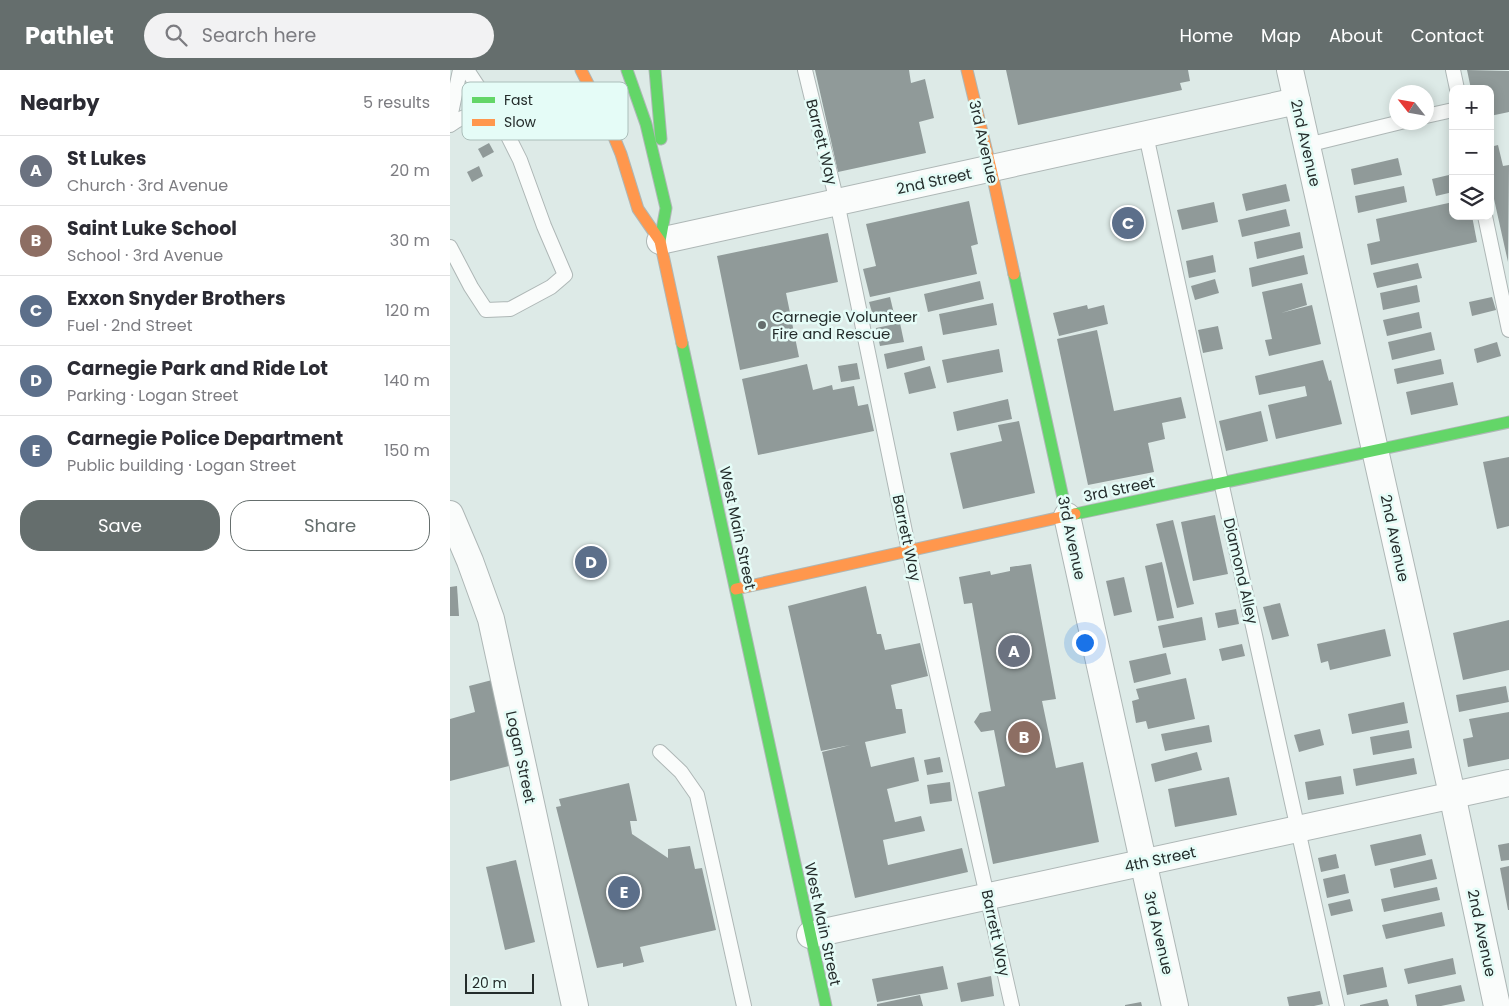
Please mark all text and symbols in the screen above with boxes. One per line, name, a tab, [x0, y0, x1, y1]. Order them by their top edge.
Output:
search box	[144, 13, 494, 58]
text: Pathlet	[25, 19, 114, 52]
icon: search	[162, 21, 190, 49]
text: Search here	[202, 22, 316, 49]
text: Home	[1179, 23, 1233, 48]
text: Map	[1261, 23, 1301, 48]
text: About	[1329, 23, 1383, 48]
text: Contact	[1411, 23, 1484, 48]
legend	[462, 82, 628, 140]
north arrow	[1389, 85, 1434, 130]
map controls	[1449, 85, 1494, 220]
button: +	[1449, 85, 1494, 130]
text: Nearby	[20, 88, 100, 117]
text: Fast	[504, 90, 533, 110]
text: 5 results	[363, 91, 430, 114]
street label: Barrett Way	[801, 97, 843, 188]
street label: 2nd Avenue	[1286, 97, 1326, 189]
street label: 3rd Avenue	[964, 98, 1004, 186]
text: Slow	[504, 112, 537, 132]
button: −	[1449, 130, 1494, 175]
text: St Lukes	[67, 145, 146, 172]
text: A	[30, 159, 42, 182]
text: 20 m	[390, 159, 430, 182]
street label: 2nd Street	[895, 163, 973, 199]
text: Church · 3rd Avenue	[67, 174, 228, 197]
button: layers	[1449, 175, 1494, 220]
pin: C	[1112, 204, 1144, 242]
text: Saint Luke School	[67, 215, 237, 242]
text: B	[31, 229, 41, 252]
text: 30 m	[390, 229, 430, 252]
text: School · 3rd Avenue	[67, 244, 223, 267]
text: Exxon Snyder Brothers	[67, 285, 286, 312]
text: C	[30, 299, 42, 322]
text: 120 m	[385, 299, 430, 322]
place label: Carnegie Volunteer Fire and Rescue	[772, 306, 918, 344]
text: Fuel · 2nd Street	[67, 314, 192, 337]
marker: Carnegie Volunteer Fire and Rescue	[756, 319, 768, 331]
text: Carnegie Park and Ride Lot	[67, 355, 328, 382]
text: D	[30, 369, 42, 392]
text: 140 m	[384, 369, 430, 392]
text: Parking · Logan Street	[67, 384, 238, 407]
text: Carnegie Police Department	[67, 425, 343, 452]
text: E	[32, 439, 40, 462]
text: 150 m	[384, 439, 430, 462]
text: Public building · Logan Street	[67, 454, 296, 477]
street label: West Main Street	[715, 464, 761, 592]
street label: 3rd Street	[1081, 471, 1157, 507]
street label: 2nd Avenue	[1376, 492, 1414, 584]
street label: Barrett Way	[888, 493, 927, 584]
street label: 3rd Avenue	[1053, 494, 1091, 582]
button: Save	[20, 500, 220, 551]
button: Share	[230, 500, 430, 551]
street label: Diamond Alley	[1219, 516, 1264, 627]
pin: D	[575, 543, 607, 581]
your location	[1072, 630, 1098, 656]
pin: A	[998, 632, 1030, 670]
street label: Logan Street	[501, 709, 541, 805]
pin: B	[1008, 718, 1040, 756]
street label: 4th Street	[1122, 841, 1198, 877]
street label: West Main Street	[800, 860, 846, 988]
pin: E	[608, 873, 640, 911]
street label: 2nd Avenue	[1463, 887, 1501, 979]
street label: Barrett Way	[977, 888, 1016, 979]
street label: 3rd Avenue	[1139, 889, 1179, 977]
scale bar	[465, 971, 534, 994]
text: 20 m	[472, 973, 507, 993]

